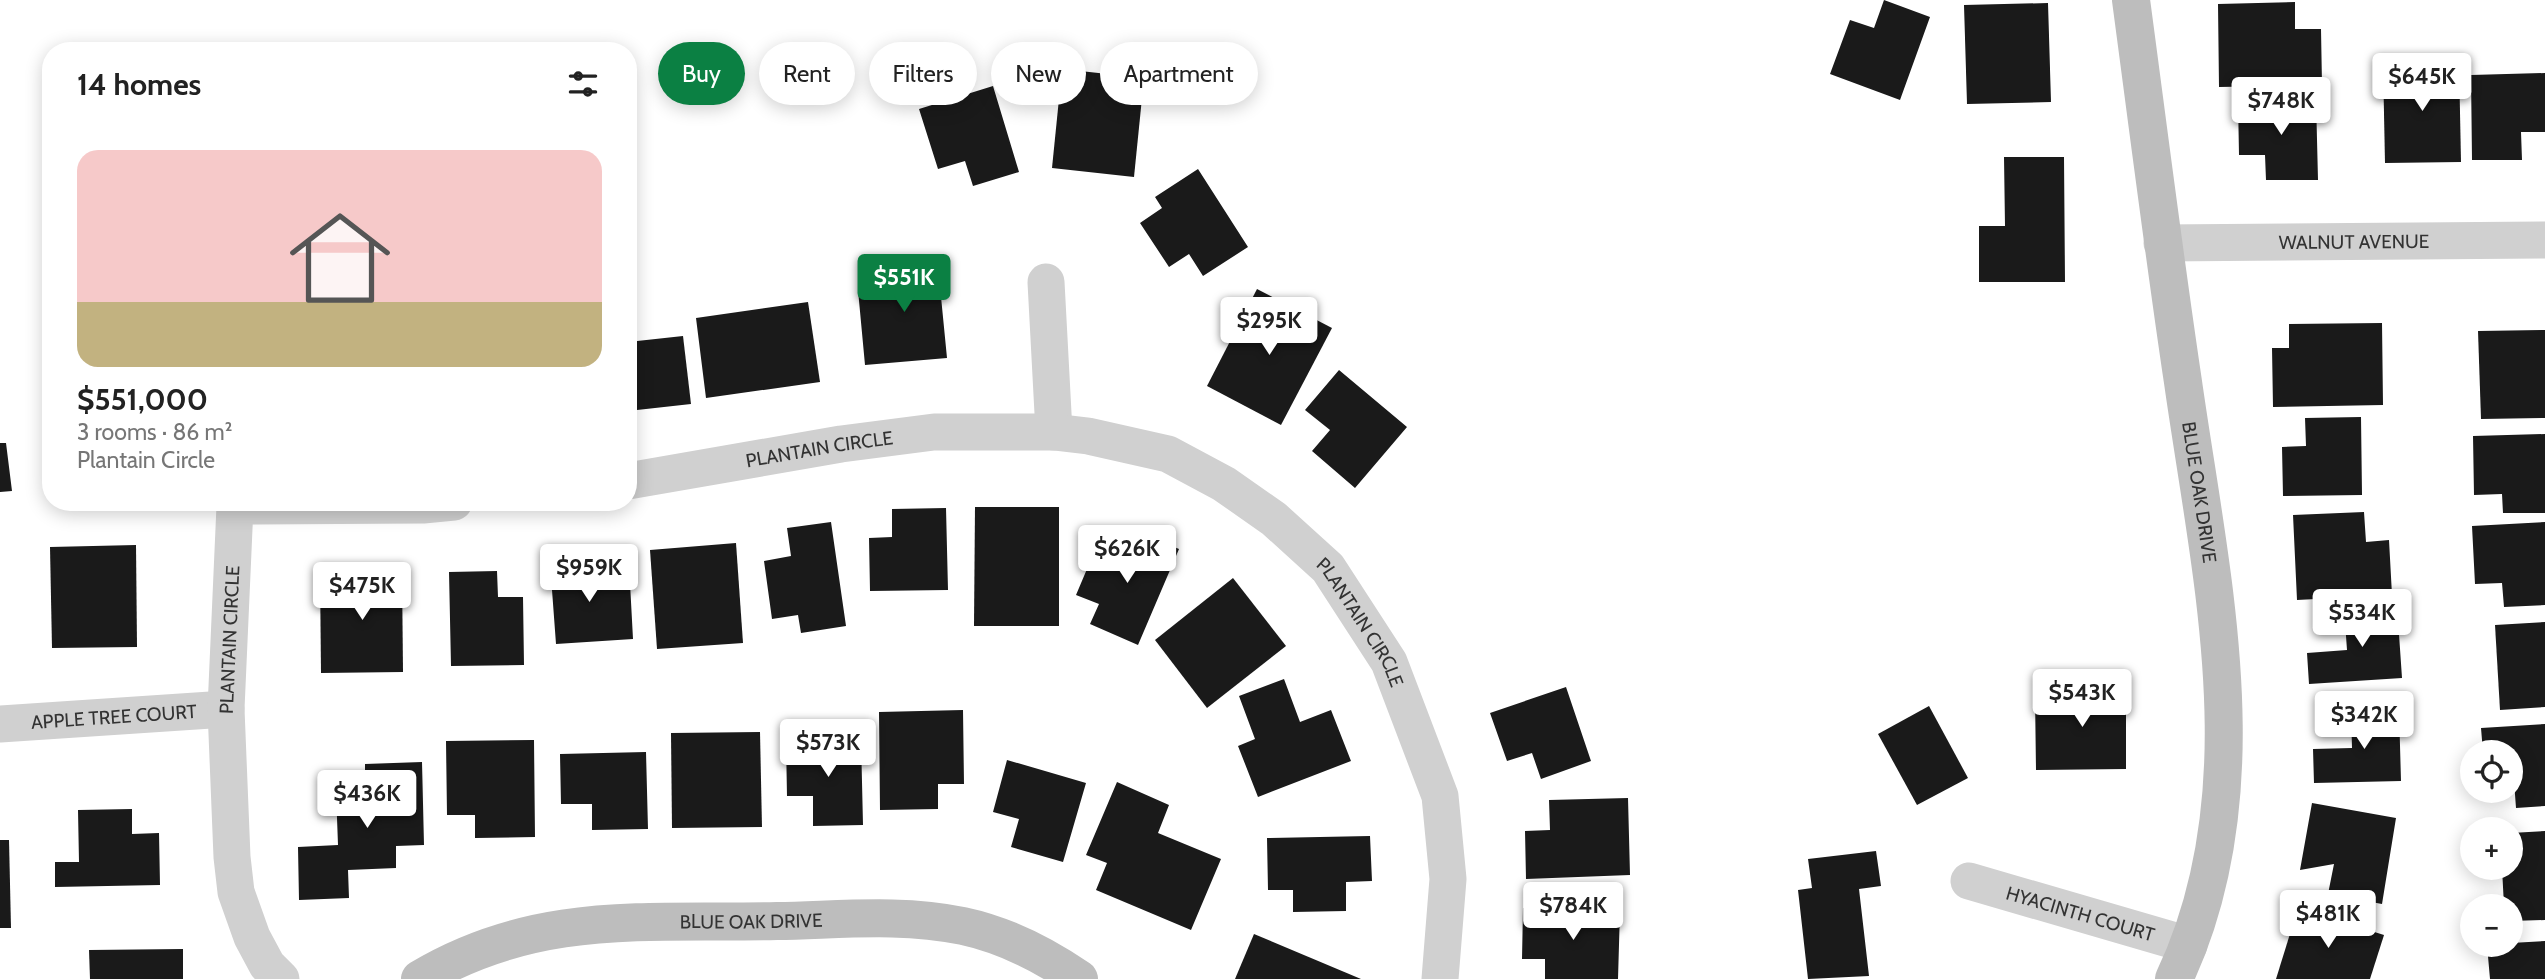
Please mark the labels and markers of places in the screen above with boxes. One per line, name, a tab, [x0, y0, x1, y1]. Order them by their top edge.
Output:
pin: $645K	[2373, 54, 2471, 113]
pin: $748K	[2232, 78, 2330, 137]
pin: $551K	[855, 254, 953, 314]
pin: $295K	[1220, 298, 1318, 357]
pin: $626K	[1078, 526, 1176, 585]
pin: $959K	[540, 544, 638, 604]
pin: $475K	[313, 562, 411, 622]
pin: $534K	[2313, 590, 2411, 649]
pin: $543K	[2033, 670, 2131, 729]
pin: $342K	[2315, 692, 2413, 751]
pin: $573K	[779, 720, 877, 779]
pin: $436K	[318, 770, 416, 830]
pin: $784K	[1524, 883, 1622, 942]
pin: $481K	[2279, 890, 2377, 950]

